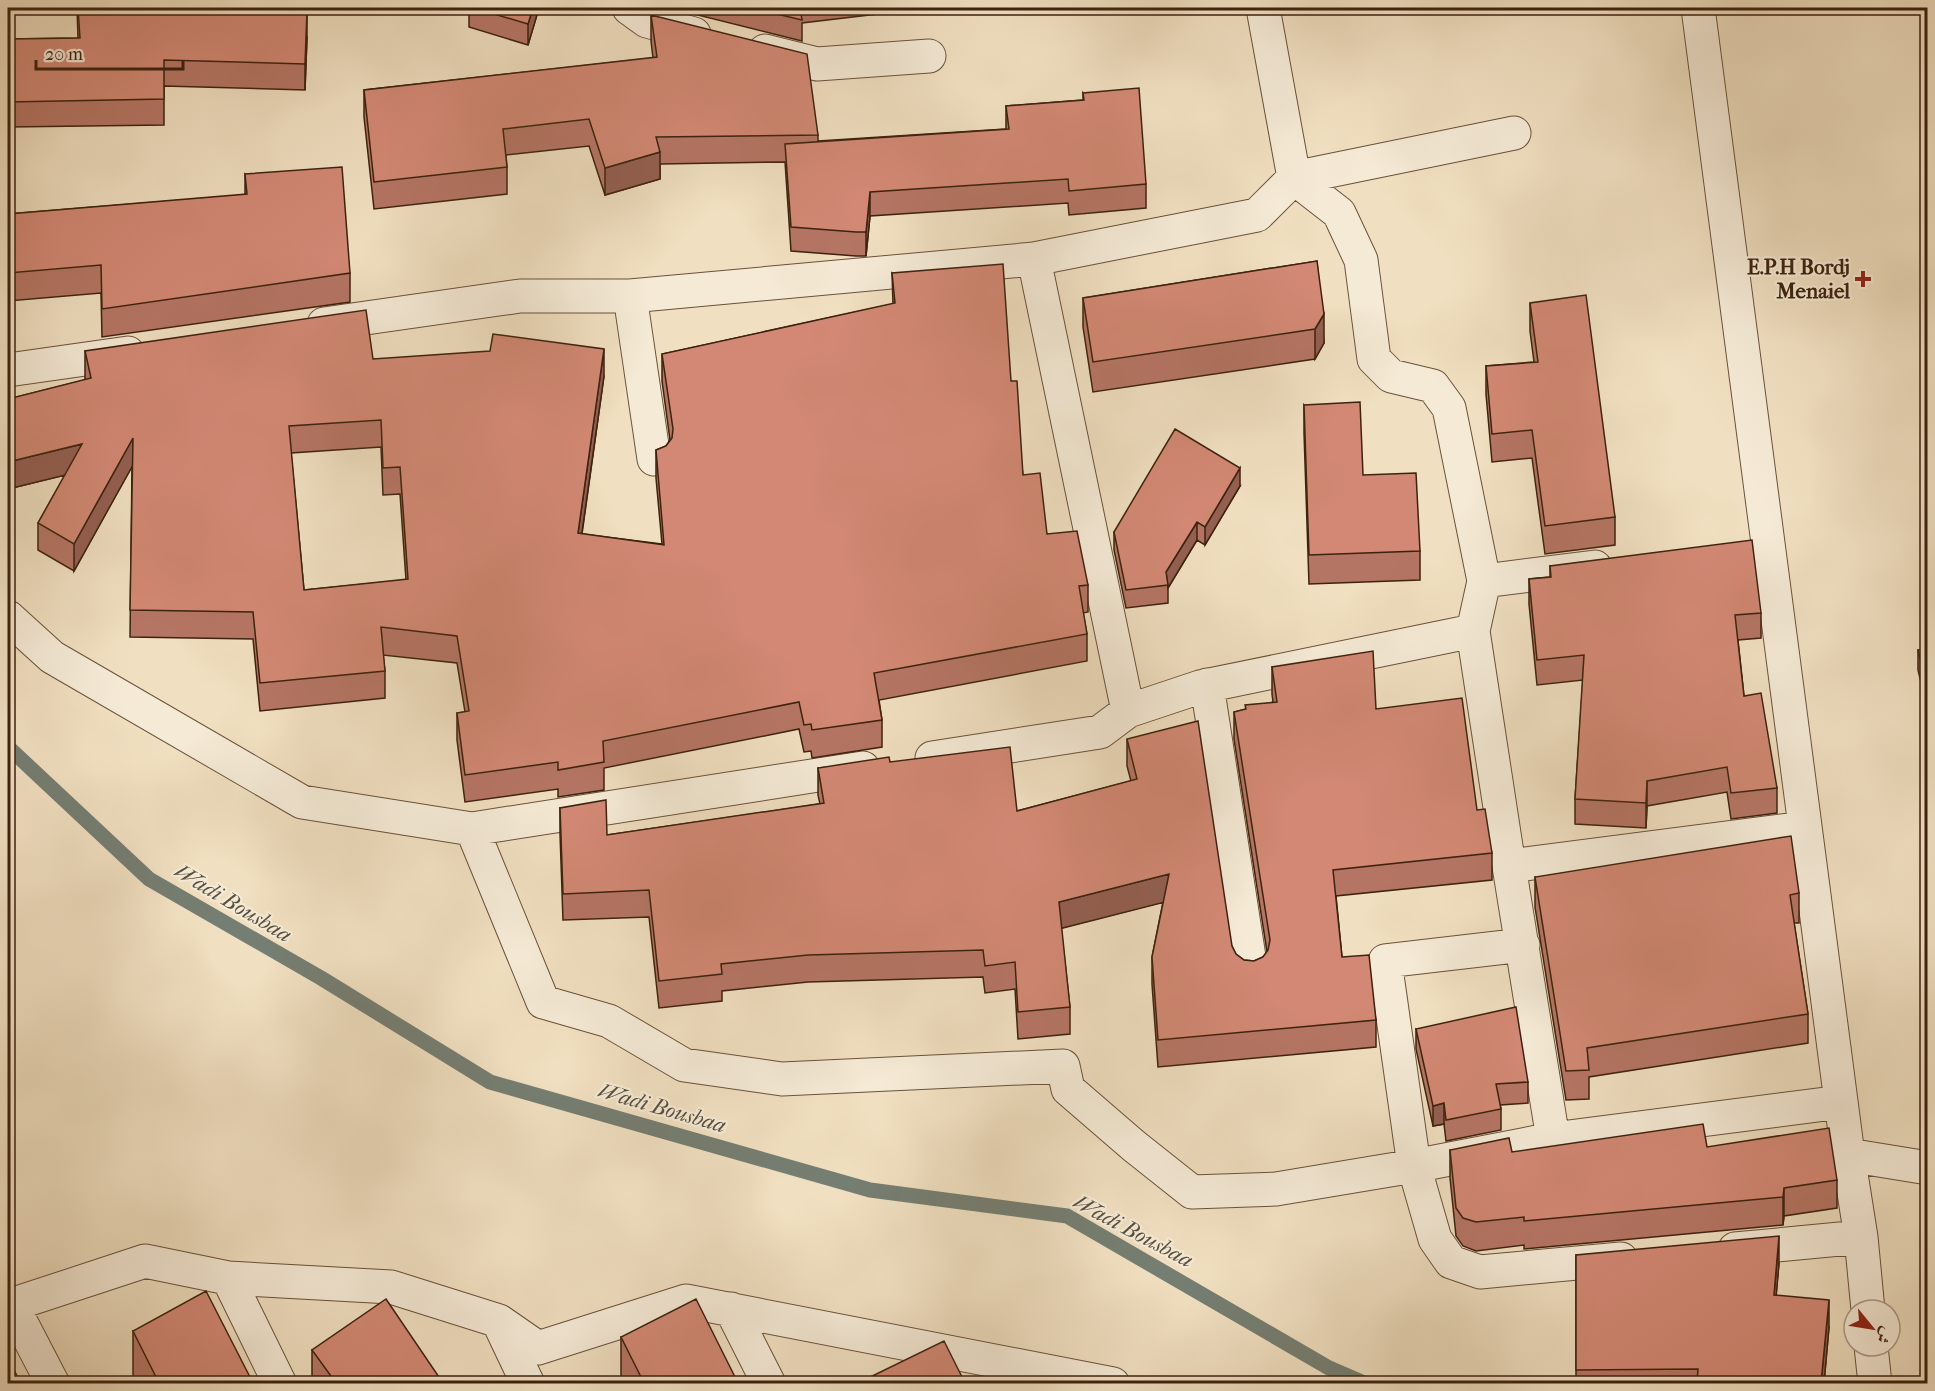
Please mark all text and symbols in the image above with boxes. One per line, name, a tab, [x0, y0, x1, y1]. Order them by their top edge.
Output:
scale bar	[36, 33, 183, 71]
text: 20 m	[45, 44, 83, 65]
place label: E.P.H Bordj Menaiel	[1747, 255, 1850, 303]
marker: E.P.H Bordj Menaiel	[1854, 270, 1872, 288]
water label: Wadi Bousbaa	[170, 858, 296, 948]
water label: Wadi Bousbaa	[595, 1077, 729, 1139]
water label: Wadi Bousbaa	[1069, 1189, 1197, 1273]
north arrow	[1842, 1298, 1902, 1358]
text: ش	[1872, 1324, 1897, 1347]

